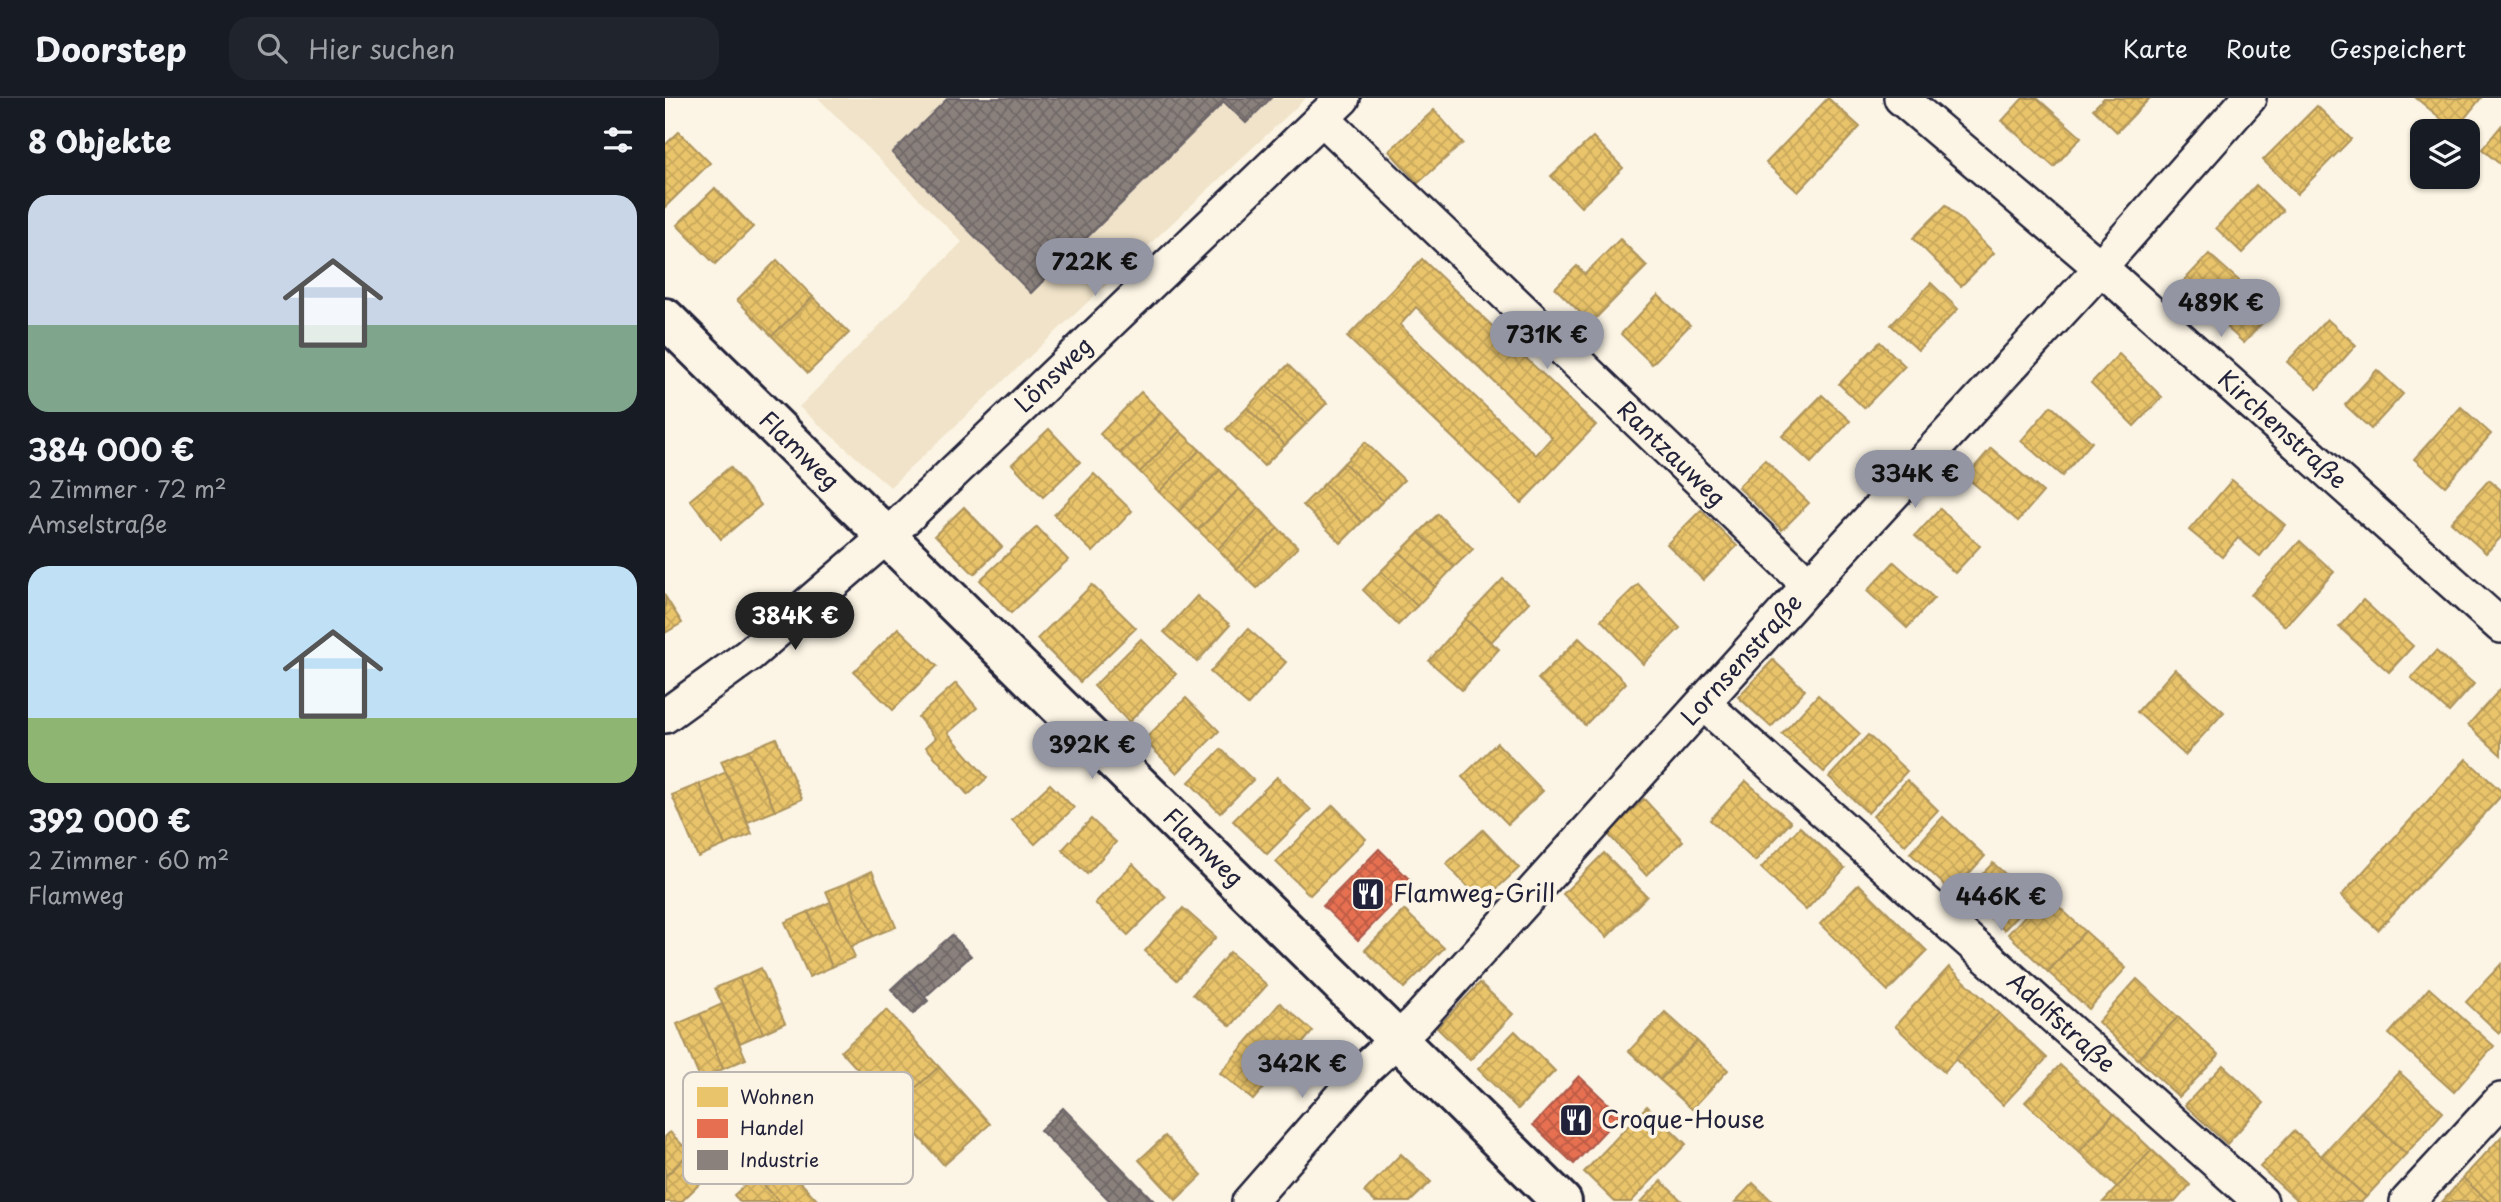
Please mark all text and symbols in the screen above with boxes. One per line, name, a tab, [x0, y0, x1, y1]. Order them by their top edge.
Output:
search box	[229, 17, 719, 80]
text: Doorstep	[35, 23, 187, 73]
icon: search	[253, 29, 291, 67]
text: Hier suchen	[309, 29, 455, 68]
text: Karte	[2123, 30, 2188, 66]
text: Route	[2226, 30, 2292, 66]
text: Gespeichert	[2330, 30, 2466, 66]
text: 8 Objekte	[28, 118, 172, 163]
map controls	[2410, 119, 2480, 189]
button: layers	[2410, 119, 2480, 189]
icon: filters	[599, 121, 637, 159]
pin: 722K €	[1038, 238, 1152, 298]
icon: home	[270, 240, 396, 366]
text: 722K €	[1052, 243, 1138, 278]
pin: 489K €	[2164, 280, 2278, 339]
text: 489K €	[2178, 284, 2264, 319]
pin: 731K €	[1490, 312, 1604, 371]
text: 731K €	[1506, 316, 1588, 351]
street label: Lönsweg	[1005, 327, 1100, 420]
street label: Kirchenstraße	[2211, 360, 2356, 497]
street label: Rantzauweg	[1610, 391, 1735, 514]
street label: Flamweg	[752, 402, 849, 497]
text: 384 000 €	[28, 426, 195, 471]
pin: 334K €	[1858, 450, 1972, 510]
text: 334K €	[1871, 455, 1959, 490]
text: 2 Zimmer · 72 m²	[28, 471, 227, 506]
text: Amselstraße	[28, 506, 167, 541]
street label: Lornsenstraße	[1671, 585, 1810, 733]
pin: 384K €	[738, 592, 852, 652]
text: 384K €	[751, 597, 839, 632]
icon: home	[270, 611, 396, 737]
pin: 392K €	[1035, 722, 1149, 781]
text: 392K €	[1048, 726, 1136, 761]
text: 392 000 €	[28, 797, 191, 842]
street label: Flamweg	[1156, 799, 1253, 894]
text: 2 Zimmer · 60 m²	[28, 842, 229, 877]
place label: Flamweg-Grill	[1393, 874, 1555, 910]
pin: 446K €	[1944, 874, 2058, 933]
restaurant icon: Flamweg-Grill	[1349, 875, 1387, 913]
text: Flamweg	[28, 877, 124, 912]
text: 446K €	[1956, 878, 2046, 913]
street label: Adolfstraße	[2000, 963, 2125, 1080]
pin: 342K €	[1245, 1040, 1359, 1100]
text: 342K €	[1257, 1045, 1347, 1080]
legend	[683, 1072, 913, 1184]
text: Wohnen	[740, 1082, 814, 1110]
place label: Croque-House	[1601, 1100, 1765, 1136]
restaurant icon: Croque-House	[1557, 1101, 1595, 1139]
text: Handel	[740, 1113, 804, 1141]
text: Industrie	[740, 1145, 819, 1173]

